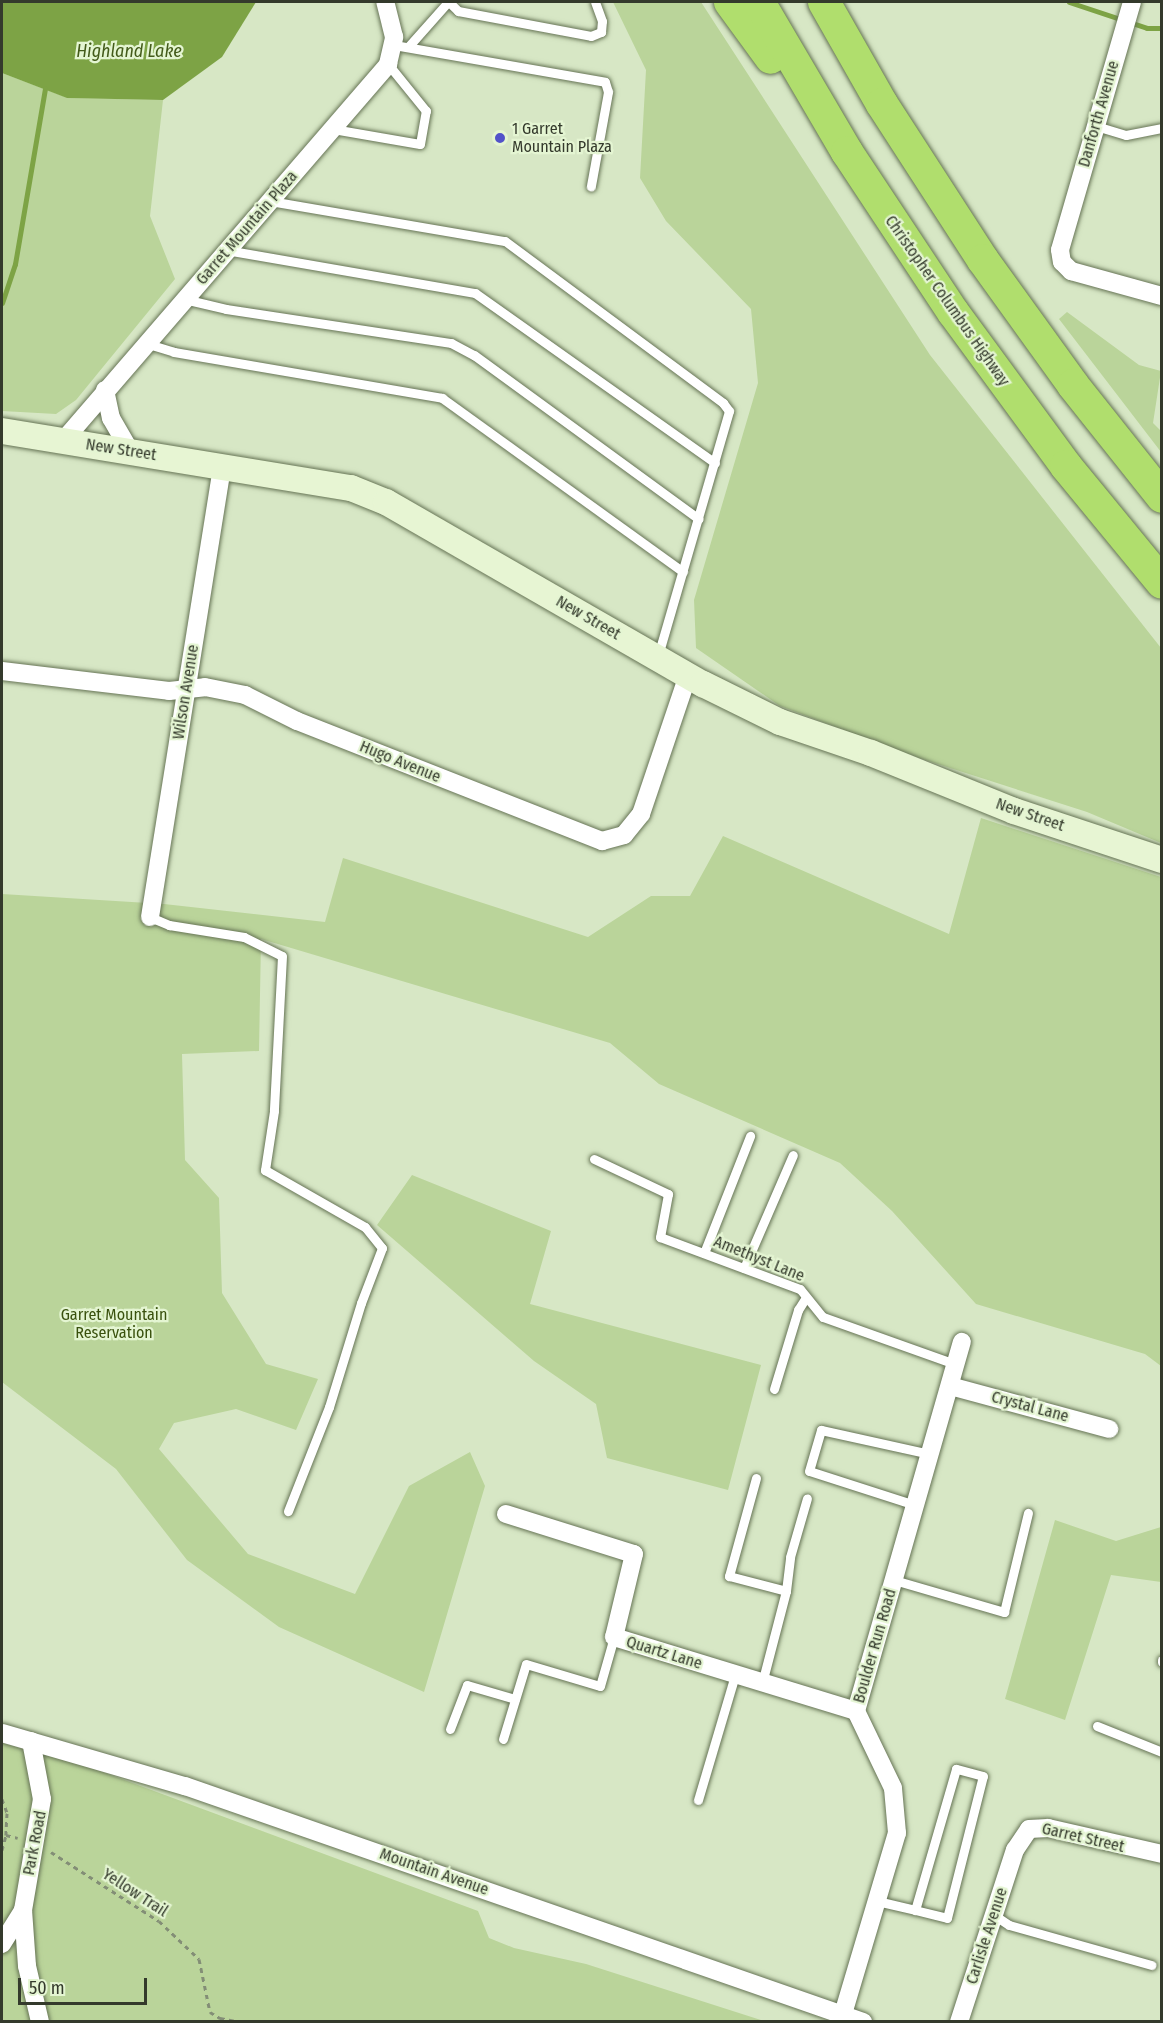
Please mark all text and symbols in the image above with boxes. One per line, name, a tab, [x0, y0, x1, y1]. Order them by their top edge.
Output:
water label: Highland Lake	[76, 40, 182, 62]
street label: Danforth Avenue	[1075, 59, 1123, 169]
place label: 1 Garret Mountain Plaza	[512, 119, 612, 157]
marker: 1 Garret Mountain Plaza	[493, 131, 507, 145]
street label: Garret Mountain Plaza	[192, 167, 302, 289]
street label: Christopher Columbus Highway	[881, 212, 1013, 390]
street label: New Street	[84, 435, 158, 465]
street label: New Street	[552, 592, 624, 644]
street label: Wilson Avenue	[169, 643, 203, 741]
street label: Hugo Avenue	[357, 737, 443, 787]
street label: New Street	[993, 794, 1067, 836]
street label: Amethyst Lane	[711, 1232, 807, 1286]
park label: Garret Mountain Reservation	[61, 1305, 167, 1343]
street label: Crystal Lane	[989, 1387, 1071, 1427]
street label: Boulder Run Road	[850, 1587, 900, 1705]
street label: Quartz Lane	[624, 1632, 704, 1674]
street label: Park Road	[19, 1809, 51, 1877]
street label: Garret Street	[1040, 1819, 1126, 1857]
street label: Mountain Avenue	[377, 1844, 491, 1900]
street label: Yellow Trail	[99, 1865, 171, 1921]
street label: Carlisle Avenue	[962, 1885, 1012, 1987]
scale bar	[21, 1966, 150, 2004]
text: 50 m	[29, 1977, 65, 1999]

